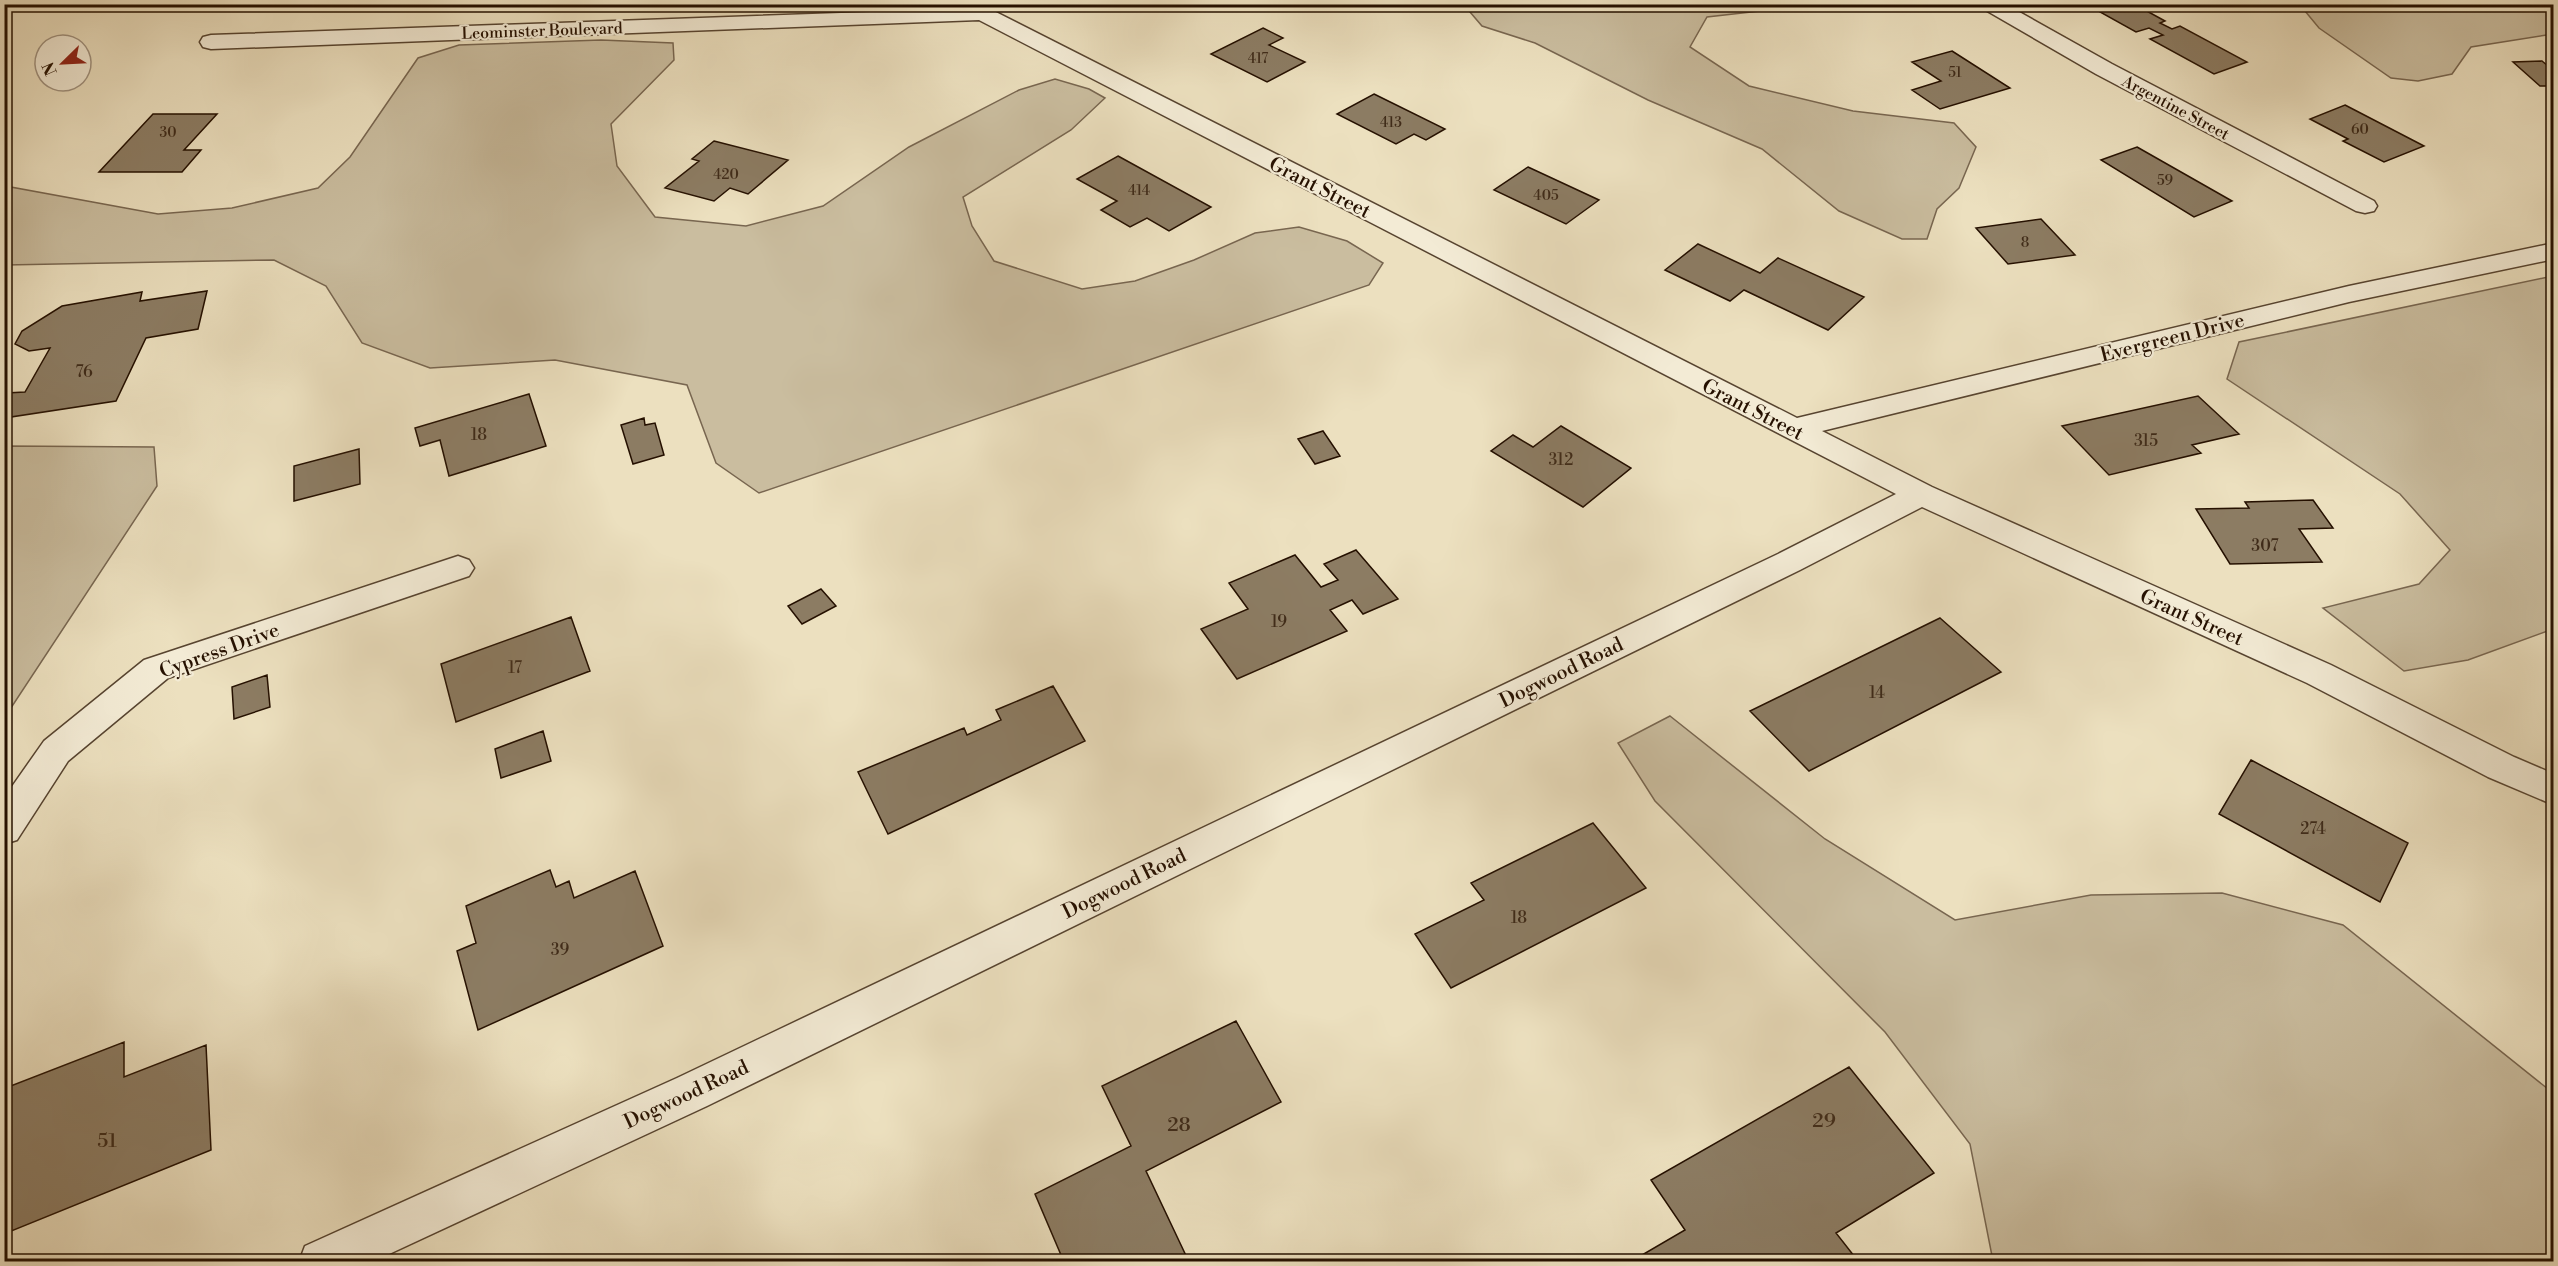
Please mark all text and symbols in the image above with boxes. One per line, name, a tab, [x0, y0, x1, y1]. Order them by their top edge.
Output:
street label: Leominster Boulevard	[461, 18, 623, 44]
north arrow	[33, 33, 93, 93]
house number: 417	[1248, 50, 1268, 68]
text: N	[38, 59, 62, 79]
house number: 51	[1948, 64, 1962, 82]
street label: Argentine Street	[2118, 71, 2233, 145]
house number: 413	[1380, 114, 1402, 132]
house number: 60	[2351, 121, 2369, 139]
house number: 30	[159, 124, 177, 142]
street label: Grant Street	[1264, 152, 1374, 225]
house number: 420	[713, 166, 739, 184]
house number: 59	[2157, 172, 2173, 190]
house number: 414	[1128, 182, 1150, 200]
house number: 405	[1533, 187, 1559, 205]
house number: 8	[2021, 234, 2029, 252]
street label: Evergreen Drive	[2098, 308, 2247, 368]
house number: 76	[75, 362, 93, 382]
street label: Grant Street	[1697, 374, 1807, 447]
house number: 18	[471, 425, 487, 445]
house number: 315	[2134, 431, 2158, 451]
house number: 312	[1549, 450, 1573, 470]
house number: 307	[2251, 536, 2279, 556]
street label: Grant Street	[2136, 584, 2247, 652]
house number: 19	[1271, 612, 1287, 632]
street label: Cypress Drive	[156, 618, 283, 685]
street label: Dogwood Road	[1495, 632, 1628, 714]
house number: 17	[508, 658, 522, 678]
house number: 14	[1869, 683, 1885, 703]
house number: 274	[2300, 819, 2326, 839]
street label: Dogwood Road	[1058, 843, 1191, 925]
house number: 18	[1511, 908, 1527, 928]
house number: 39	[551, 940, 570, 960]
street label: Dogwood Road	[620, 1055, 754, 1135]
house number: 29	[1812, 1109, 1836, 1134]
house number: 28	[1167, 1113, 1191, 1138]
house number: 51	[97, 1129, 117, 1154]

